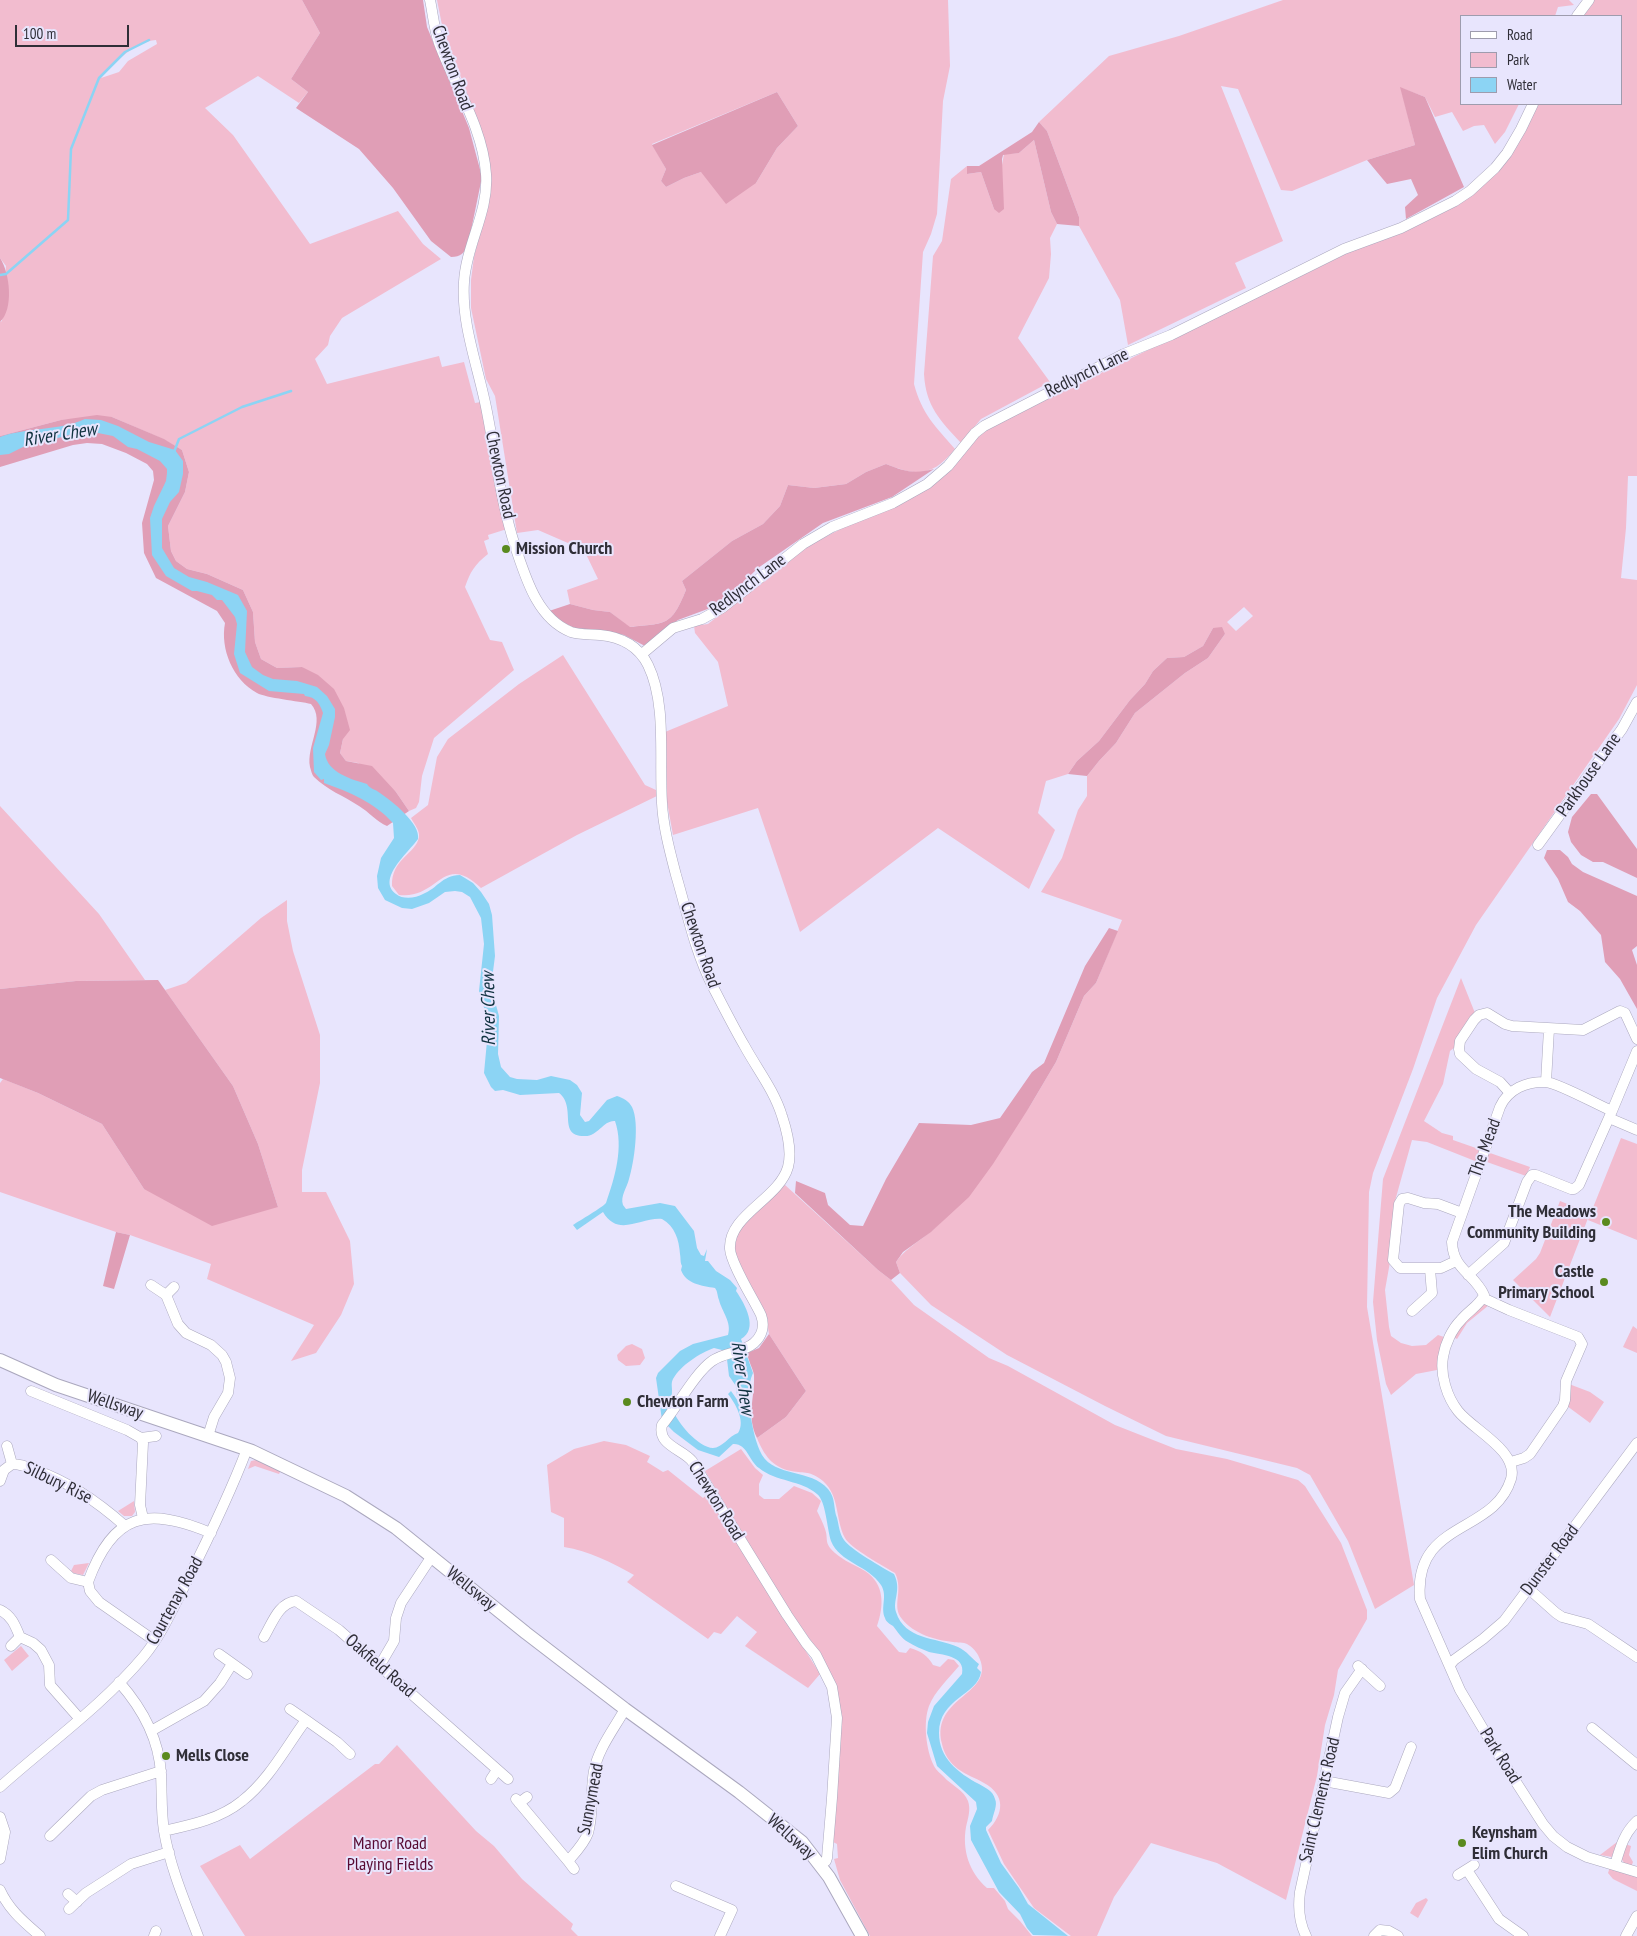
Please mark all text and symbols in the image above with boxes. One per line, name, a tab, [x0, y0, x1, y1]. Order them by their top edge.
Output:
scale bar	[18, 15, 131, 47]
legend	[1460, 15, 1622, 105]
street label: Chewton Road	[427, 22, 477, 114]
text: 100 m	[23, 24, 56, 43]
text: Road	[1507, 25, 1533, 44]
text: Park	[1507, 50, 1529, 69]
text: Water	[1507, 75, 1537, 94]
street label: Redlynch Lane	[1042, 344, 1132, 402]
water label: River Chew	[22, 418, 98, 452]
street label: Chewton Road	[480, 429, 520, 521]
place label: Mission Church	[516, 538, 612, 560]
marker: Mission Church	[500, 543, 512, 555]
street label: Redlynch Lane	[706, 549, 790, 621]
street label: Parkhouse Lane	[1552, 729, 1626, 821]
street label: Chewton Road	[675, 899, 725, 991]
water label: River Chew	[477, 972, 501, 1046]
street label: The Mead	[1464, 1116, 1506, 1180]
place label: The Meadows Community Building	[1467, 1201, 1596, 1244]
marker: The Meadows Community Building	[1600, 1216, 1612, 1228]
place label: Castle Primary School	[1498, 1261, 1594, 1304]
marker: Castle Primary School	[1598, 1276, 1610, 1288]
water label: River Chew	[726, 1340, 758, 1416]
street label: Wellsway	[84, 1385, 146, 1425]
place label: Chewton Farm	[637, 1391, 729, 1413]
marker: Chewton Farm	[621, 1396, 633, 1408]
street label: Silbury Rise	[20, 1457, 96, 1509]
street label: Chewton Road	[683, 1458, 749, 1544]
street label: Dunster Road	[1516, 1520, 1584, 1600]
street label: Courtenay Road	[142, 1553, 208, 1649]
street label: Wellsway	[442, 1562, 500, 1616]
street label: Oakfield Road	[341, 1630, 419, 1702]
street label: Park Road	[1475, 1724, 1525, 1788]
street label: Saint Clements Road	[1295, 1735, 1345, 1865]
place label: Mells Close	[176, 1745, 249, 1767]
marker: Mells Close	[160, 1750, 172, 1762]
street label: Sunnymead	[574, 1761, 608, 1837]
street label: Wellsway	[762, 1810, 820, 1864]
place label: Keynsham Elim Church	[1472, 1822, 1548, 1865]
park label: Manor Road Playing Fields	[347, 1833, 433, 1876]
marker: Keynsham Elim Church	[1456, 1837, 1468, 1849]

